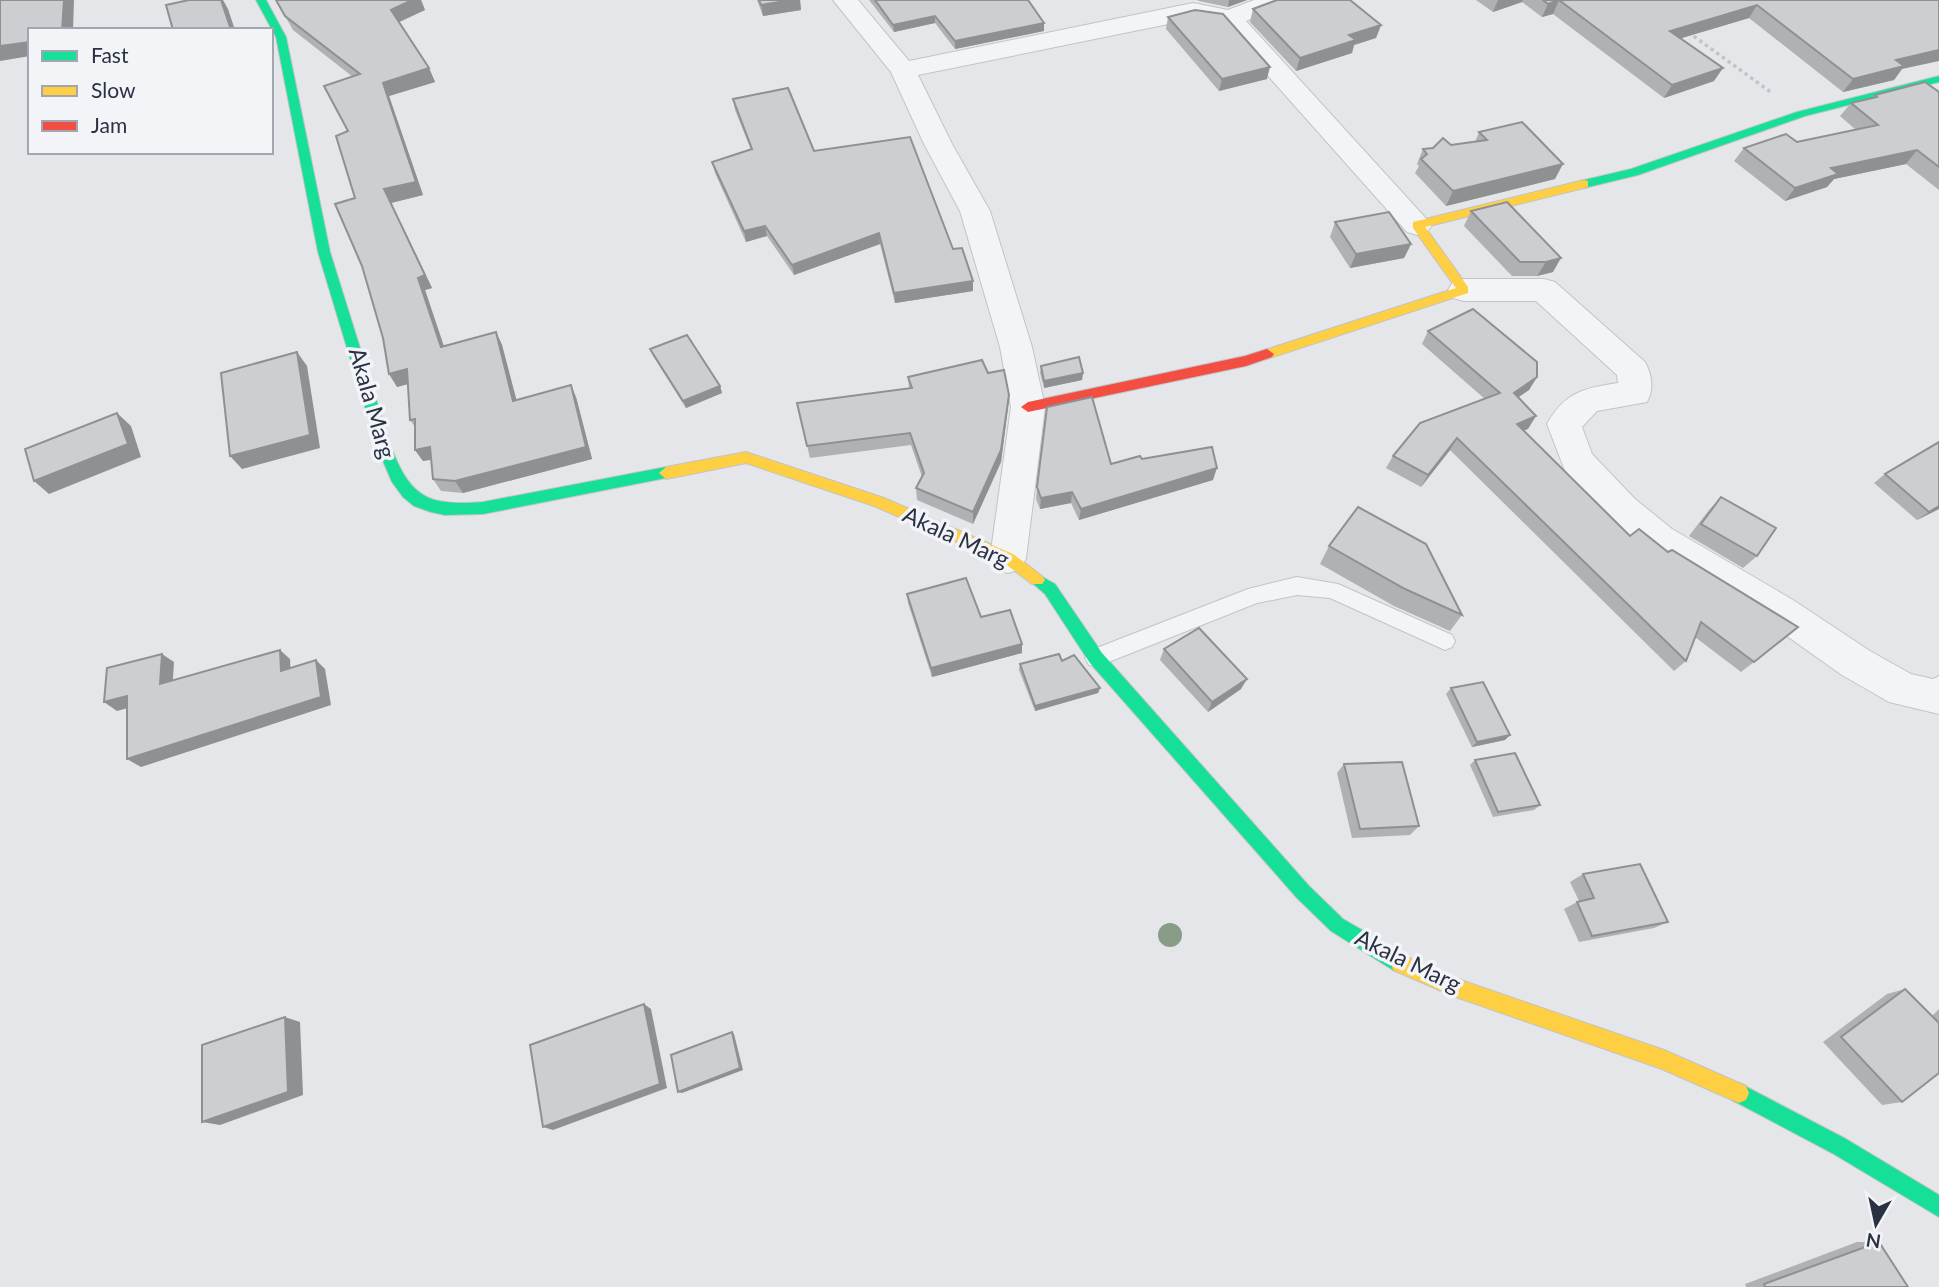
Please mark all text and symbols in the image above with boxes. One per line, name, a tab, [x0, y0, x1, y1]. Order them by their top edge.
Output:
legend	[28, 28, 273, 154]
text: Fast	[91, 42, 129, 67]
text: Slow	[91, 77, 136, 102]
text: Jam	[91, 112, 127, 137]
street label: Akala Marg	[344, 344, 402, 461]
street label: Akala Marg	[899, 499, 1014, 573]
street label: Akala Marg	[1351, 923, 1466, 998]
north arrow	[1841, 1189, 1911, 1259]
text: N	[1864, 1229, 1882, 1254]

